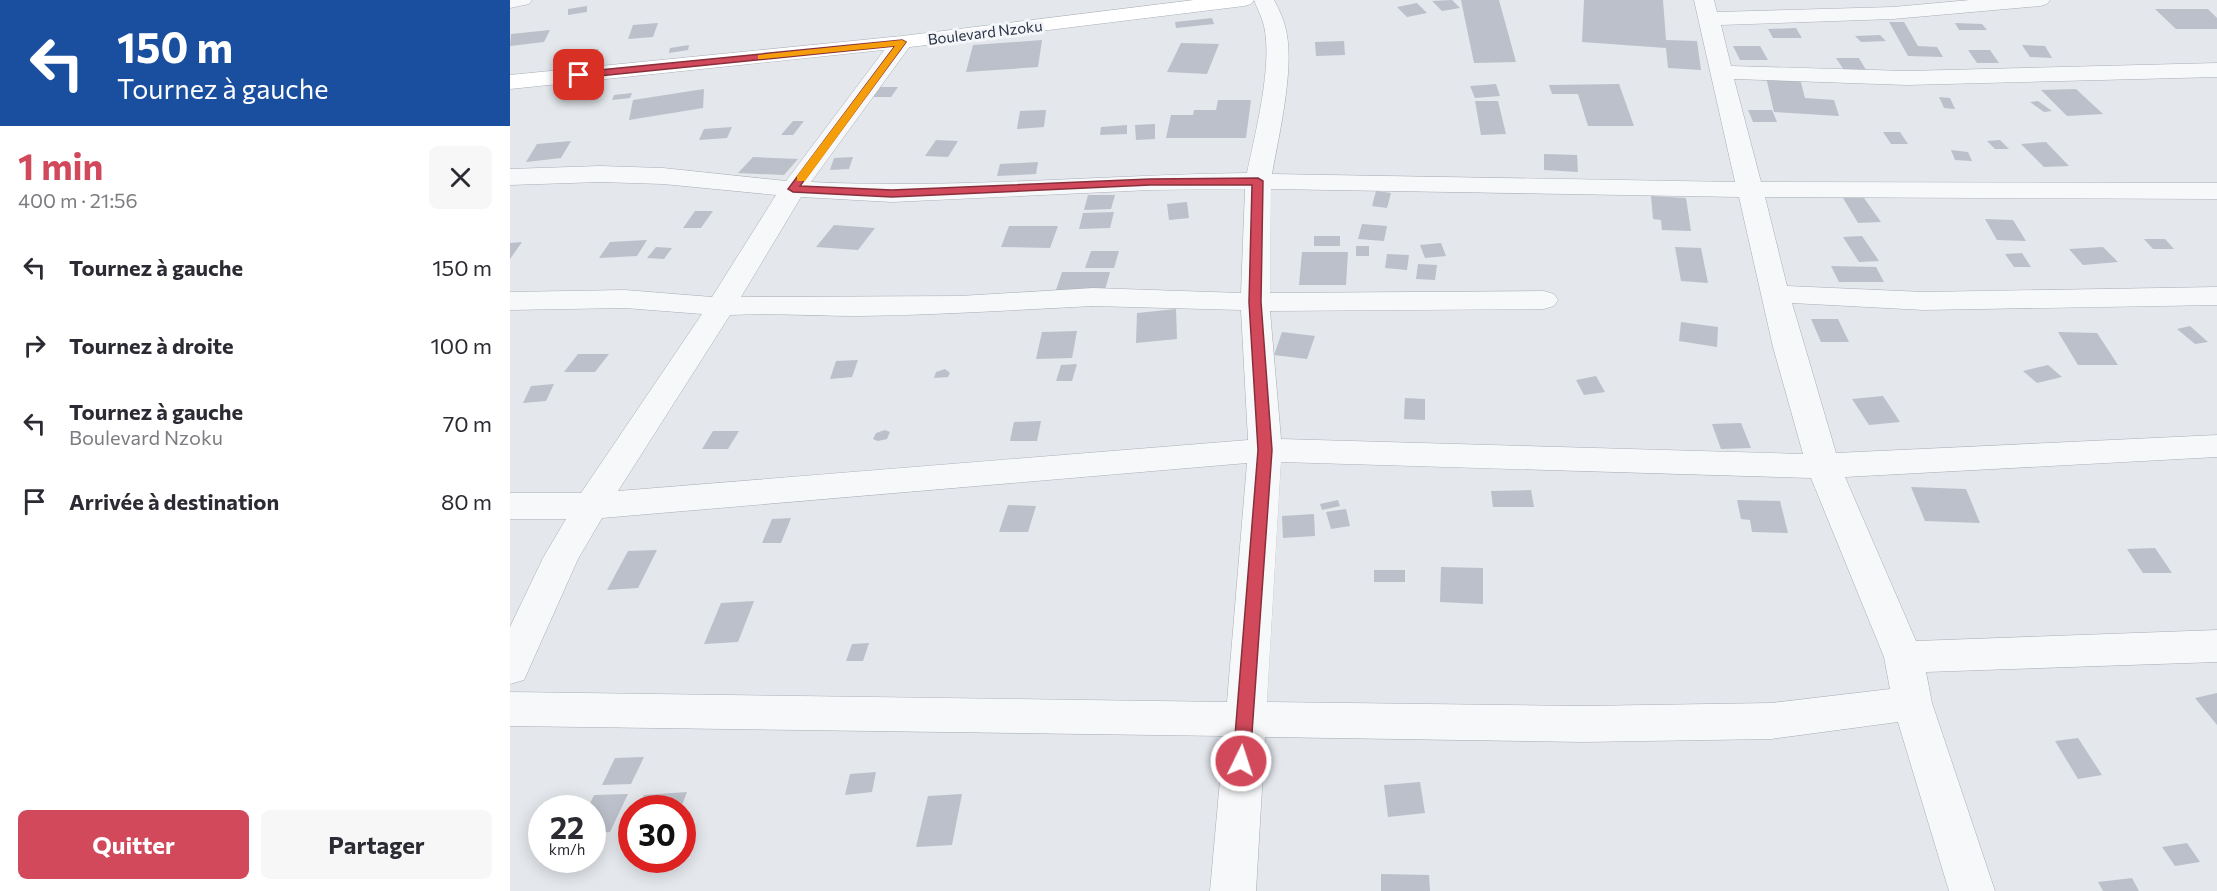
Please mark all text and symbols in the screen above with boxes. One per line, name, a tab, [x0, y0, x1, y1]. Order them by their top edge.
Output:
street label: Boulevard Nzoku	[927, 16, 1043, 48]
text: 150 m	[117, 20, 233, 72]
icon: left	[18, 24, 96, 102]
pin	[553, 49, 604, 100]
icon: arrive	[562, 58, 595, 91]
text: Tournez à gauche	[117, 72, 328, 105]
text: 1 min	[18, 143, 103, 187]
button: close	[429, 146, 492, 209]
text: 400 m · 21:56	[18, 188, 138, 212]
icon: left	[18, 251, 51, 284]
text: Tournez à gauche	[69, 254, 243, 281]
text: 150 m	[432, 254, 492, 281]
icon: right	[18, 329, 51, 362]
text: Tournez à droite	[69, 332, 234, 359]
text: 100 m	[430, 332, 492, 359]
text: Tournez à gauche	[69, 398, 243, 425]
icon: left	[18, 407, 51, 440]
text: 70 m	[443, 410, 492, 437]
text: Boulevard Nzoku	[69, 425, 223, 449]
icon: arrive	[18, 485, 51, 518]
text: Arrivée à destination	[69, 488, 279, 515]
text: 80 m	[441, 488, 492, 515]
position arrow	[1209, 729, 1273, 793]
speed limit sign: 30	[618, 795, 696, 873]
text: 22	[550, 808, 584, 845]
button: Quitter	[18, 810, 249, 879]
button: Partager	[261, 810, 492, 879]
text: km/h	[549, 840, 585, 858]

